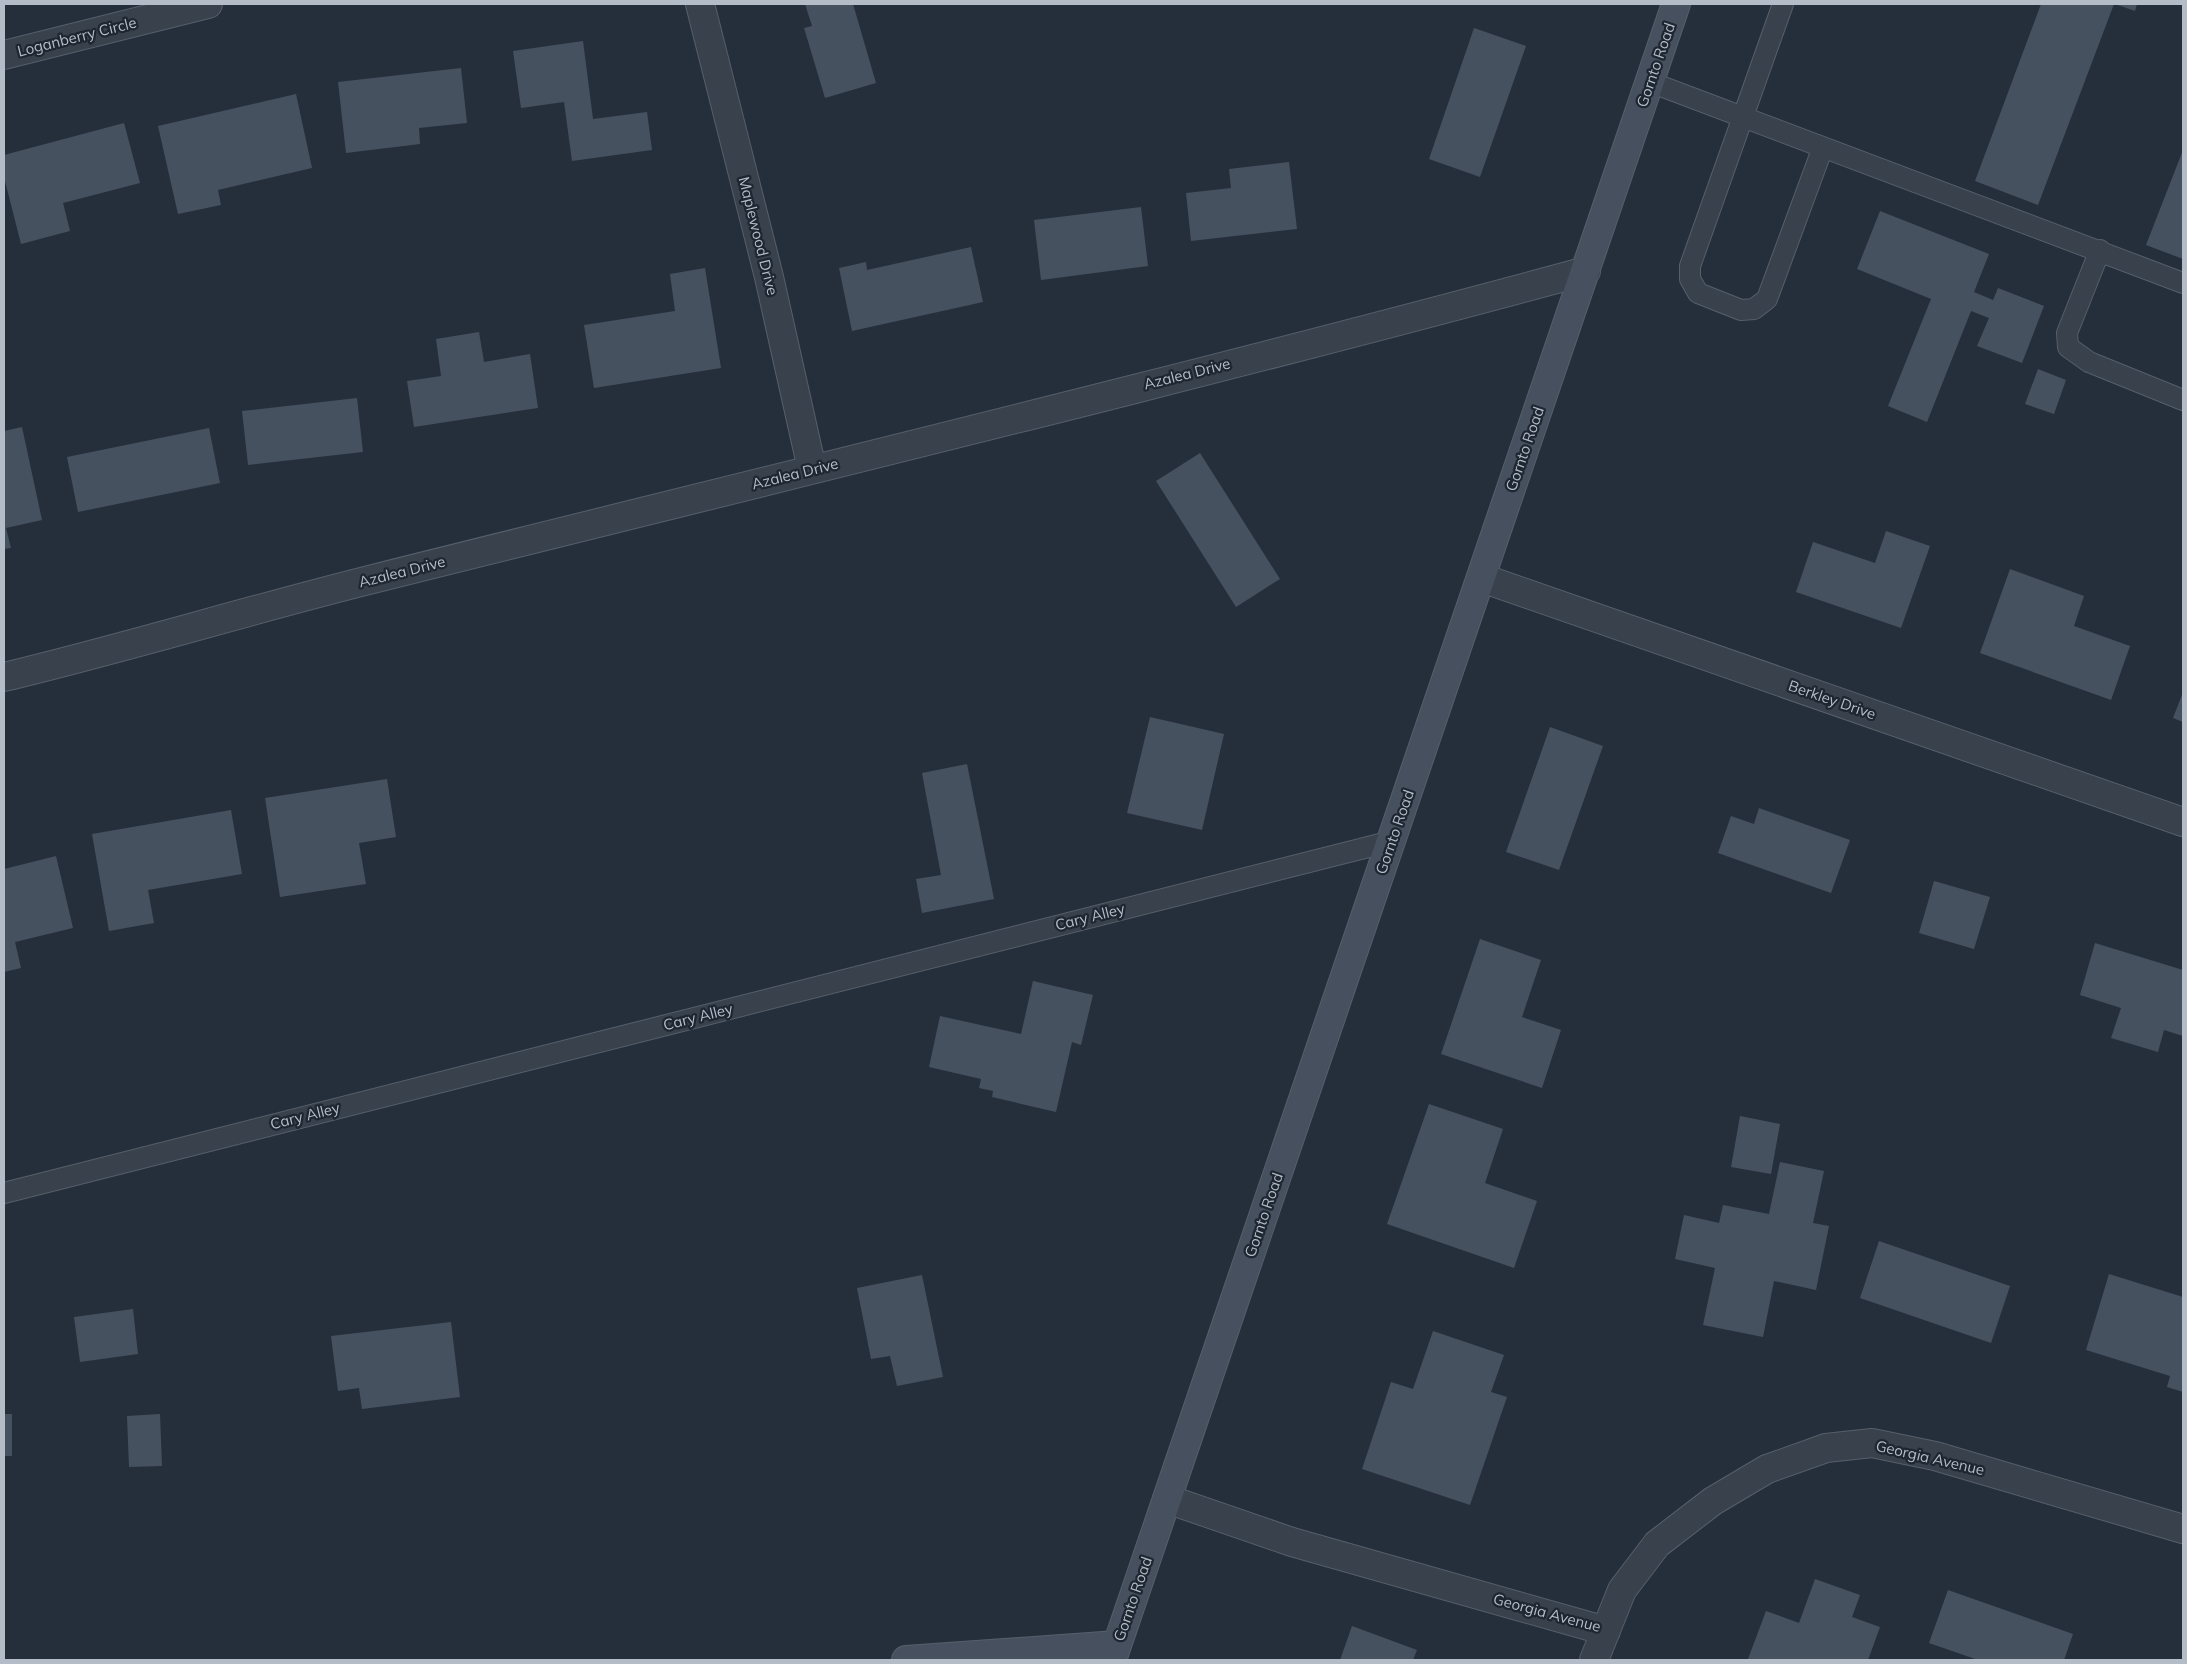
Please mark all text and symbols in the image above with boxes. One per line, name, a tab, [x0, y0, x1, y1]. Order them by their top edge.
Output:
street label: Loganberry Circle	[15, 13, 138, 61]
street label: Gornto Road	[1632, 20, 1679, 110]
street label: Maplewood Drive	[735, 175, 782, 297]
street label: Azalea Drive	[1142, 354, 1232, 393]
street label: Gornto Road	[1501, 404, 1548, 494]
street label: Azalea Drive	[750, 454, 840, 493]
street label: Azalea Drive	[357, 552, 447, 591]
street label: Berkley Drive	[1786, 676, 1878, 723]
street label: Gornto Road	[1371, 787, 1418, 877]
street label: Cary Alley	[1053, 899, 1127, 934]
street label: Cary Alley	[661, 999, 735, 1034]
street label: Cary Alley	[268, 1098, 342, 1133]
street label: Gornto Road	[1240, 1170, 1287, 1260]
street label: Georgia Avenue	[1874, 1436, 1986, 1479]
street label: Gornto Road	[1109, 1554, 1156, 1644]
street label: Georgia Avenue	[1491, 1589, 1603, 1636]

